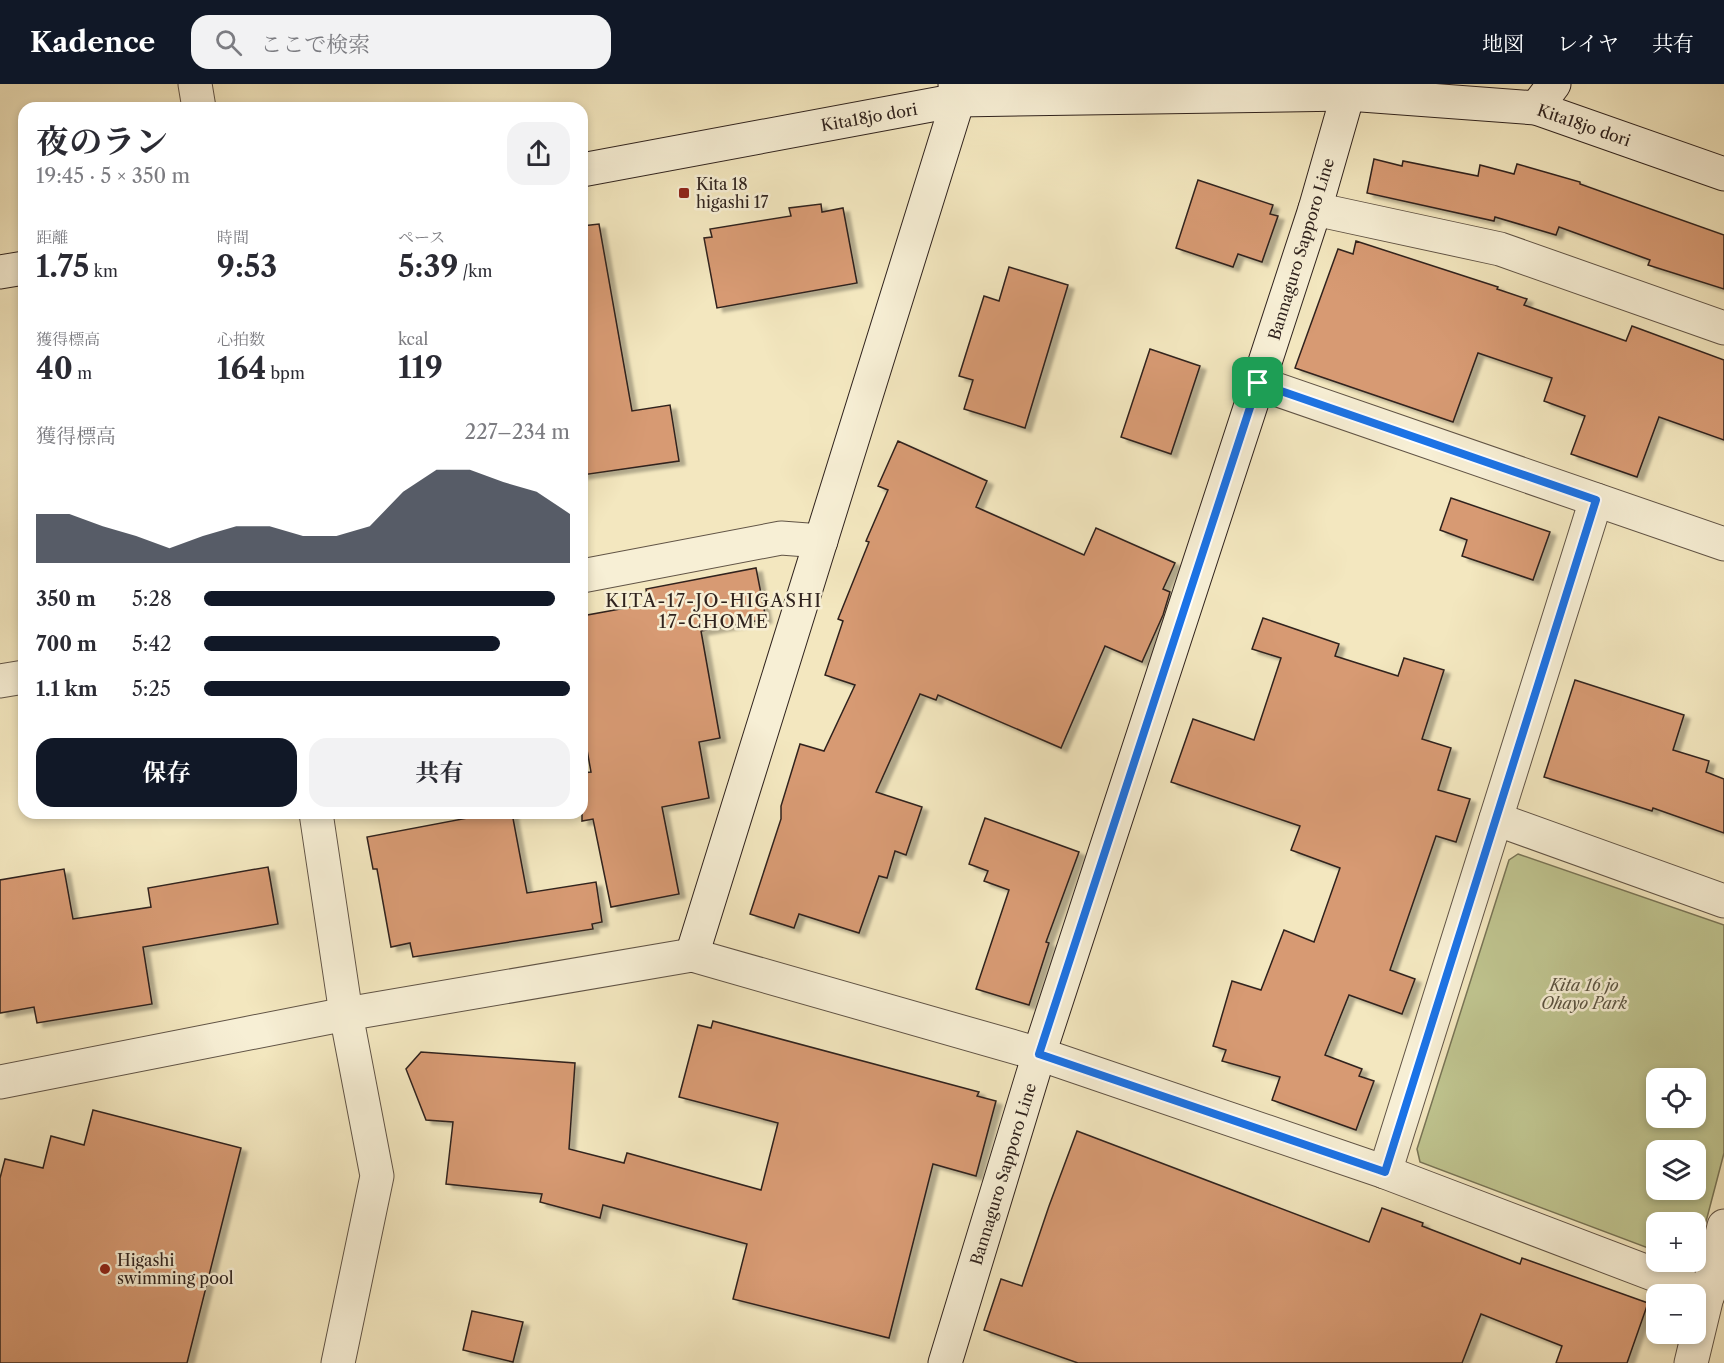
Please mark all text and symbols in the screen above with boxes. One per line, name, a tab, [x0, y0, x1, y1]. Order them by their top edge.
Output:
search box	[191, 15, 611, 69]
text: Kadence	[30, 25, 155, 59]
icon: search	[212, 26, 245, 59]
text: ここで検索	[260, 31, 370, 58]
text: 地図	[1482, 31, 1524, 56]
text: レイヤ	[1557, 31, 1619, 56]
text: 共有	[1652, 31, 1694, 56]
street label: Kita18jo dori	[819, 99, 919, 135]
street label: Kita18jo dori	[1535, 100, 1633, 150]
text: 夜のラン	[36, 121, 168, 162]
button: share	[507, 122, 570, 185]
street label: Bannaguro Sapporo Line	[1264, 155, 1338, 342]
text: 19:45 · 5 × 350 m	[36, 164, 190, 188]
place label: Kita 18 higashi 17	[696, 174, 769, 212]
marker: Kita 18 higashi 17	[677, 186, 691, 200]
text: 距離	[36, 227, 68, 247]
text: 時間	[217, 227, 249, 247]
text: ペース	[398, 227, 445, 247]
text: 1.75	[36, 248, 89, 285]
text: 9:53	[217, 248, 277, 285]
text: 5:39	[398, 248, 458, 285]
text: km	[89, 261, 118, 281]
text: /km	[458, 261, 493, 281]
text: 獲得標高	[36, 329, 100, 349]
text: 心拍数	[217, 329, 265, 349]
text: kcal	[398, 329, 428, 349]
text: 119	[398, 349, 443, 386]
text: 40	[36, 350, 73, 387]
text: 164	[217, 350, 266, 387]
pin	[1232, 357, 1283, 408]
text: m	[73, 363, 92, 383]
text: bpm	[266, 363, 305, 383]
icon: arrive	[1241, 366, 1274, 399]
text: 227–234 m	[465, 420, 570, 444]
text: 獲得標高	[36, 424, 116, 448]
text: 350 m	[36, 587, 96, 611]
text: 5:28	[132, 587, 172, 611]
district label: KITA-17-JO-HIGASHI 17-CHOME	[605, 590, 823, 633]
text: 700 m	[36, 632, 97, 656]
text: 5:42	[132, 632, 172, 656]
text: 1.1 km	[36, 677, 98, 701]
text: 5:25	[132, 677, 171, 701]
button: 保存	[36, 738, 297, 807]
button: 共有	[309, 738, 570, 807]
park label: Kita 16 jo Ohayo Park	[1541, 975, 1628, 1013]
map controls	[1646, 1068, 1706, 1344]
button: locate	[1646, 1068, 1706, 1128]
street label: Bannaguro Sapporo Line	[966, 1080, 1040, 1267]
button: layers	[1646, 1140, 1706, 1200]
button: +	[1646, 1212, 1706, 1272]
place label: Higashi swimming pool	[117, 1250, 234, 1288]
marker: Higashi swimming pool	[98, 1262, 112, 1276]
button: −	[1646, 1284, 1706, 1344]

